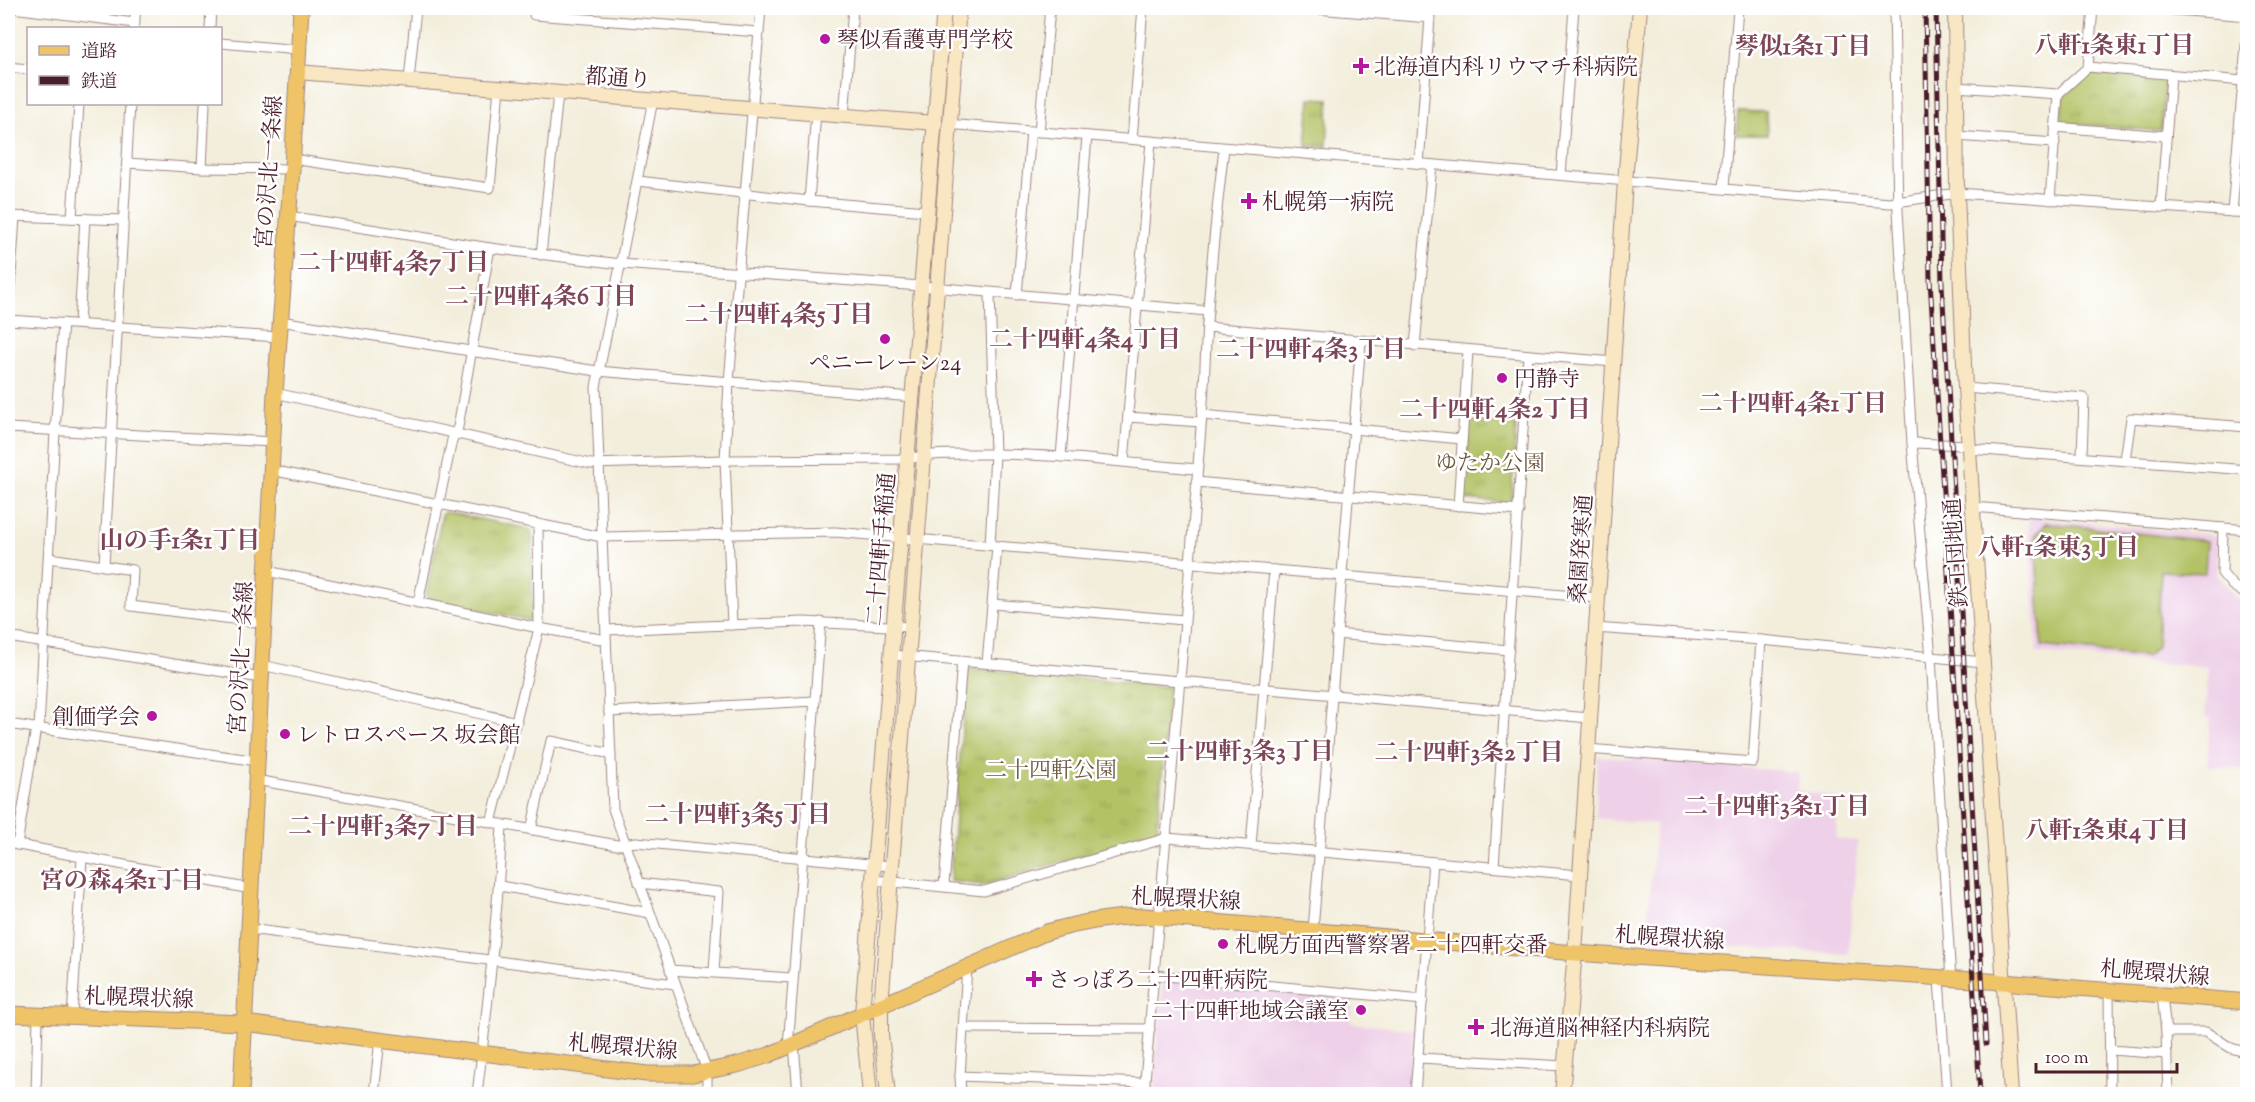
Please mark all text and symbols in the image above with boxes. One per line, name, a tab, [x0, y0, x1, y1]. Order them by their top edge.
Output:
place label: 琴似看護専門学校	[837, 26, 1013, 58]
legend	[27, 27, 222, 105]
district label: 八軒1条東1丁目	[2034, 30, 2194, 64]
district label: 琴似1条1丁目	[1735, 31, 1871, 65]
marker: 琴似看護専門学校	[818, 32, 832, 46]
text: 道路	[81, 40, 117, 66]
place label: 北海道内科リウマチ科病院	[1374, 53, 1638, 85]
marker: 北海道内科リウマチ科病院	[1352, 57, 1370, 75]
street label: 都通り	[584, 62, 652, 98]
text: 鉄道	[81, 70, 117, 96]
street label: 宮の沢北一条線	[250, 94, 292, 250]
place label: 札幌第一病院	[1262, 188, 1394, 220]
marker: 札幌第一病院	[1240, 192, 1258, 210]
district label: 二十四軒4条7丁目	[297, 247, 489, 281]
district label: 二十四軒4条6丁目	[445, 281, 637, 315]
district label: 二十四軒4条5丁目	[685, 299, 873, 333]
district label: 二十四軒4条4丁目	[989, 324, 1181, 358]
marker: ペニーレーン24	[878, 332, 892, 346]
district label: 二十四軒4条3丁目	[1216, 334, 1406, 368]
place label: ペニーレーン24	[809, 349, 961, 381]
place label: 円静寺	[1514, 365, 1580, 397]
marker: 円静寺	[1495, 371, 1509, 385]
district label: 二十四軒4条1丁目	[1699, 388, 1887, 422]
district label: 二十四軒4条2丁目	[1399, 394, 1591, 428]
park label: ゆたか公園	[1435, 449, 1545, 481]
street label: 二十四軒手稲通	[860, 471, 906, 627]
street label: 桑園発寒通	[1563, 493, 1603, 605]
street label: 鉄工団地通	[1938, 497, 1978, 609]
district label: 山の手1条1丁目	[100, 525, 260, 559]
district label: 八軒1条東3丁目	[1977, 532, 2139, 566]
street label: 宮の沢北一条線	[223, 580, 263, 736]
place label: 創価学会	[52, 703, 140, 735]
marker: 創価学会	[145, 709, 159, 723]
place label: レトロスペース 坂会館	[297, 721, 521, 753]
marker: レトロスペース 坂会館	[278, 727, 292, 741]
district label: 二十四軒3条3丁目	[1146, 736, 1334, 770]
district label: 二十四軒3条2丁目	[1375, 737, 1563, 771]
park label: 二十四軒公園	[985, 756, 1117, 788]
district label: 二十四軒3条1丁目	[1684, 791, 1870, 825]
district label: 二十四軒3条5丁目	[645, 799, 831, 833]
district label: 二十四軒3条7丁目	[288, 811, 478, 845]
district label: 八軒1条東4丁目	[2025, 815, 2189, 849]
district label: 宮の森4条1丁目	[40, 865, 204, 899]
street label: 札幌環状線	[1130, 882, 1242, 920]
street label: 札幌環状線	[1614, 920, 1726, 960]
place label: 札幌方面西警察署 二十四軒交番	[1235, 931, 1548, 963]
marker: 札幌方面西警察署 二十四軒交番	[1216, 937, 1230, 951]
street label: 札幌環状線	[2099, 954, 2211, 996]
place label: さっぽろ二十四軒病院	[1048, 966, 1268, 998]
marker: さっぽろ二十四軒病院	[1025, 970, 1043, 988]
street label: 札幌環状線	[83, 982, 194, 1018]
place label: 二十四軒地域会議室	[1151, 997, 1349, 1029]
marker: 二十四軒地域会議室	[1354, 1003, 1368, 1017]
place label: 北海道脳神経内科病院	[1490, 1014, 1710, 1046]
marker: 北海道脳神経内科病院	[1467, 1018, 1485, 1036]
street label: 札幌環状線	[567, 1028, 679, 1070]
scale bar	[2036, 1036, 2177, 1074]
text: 100 m	[2045, 1046, 2089, 1072]

